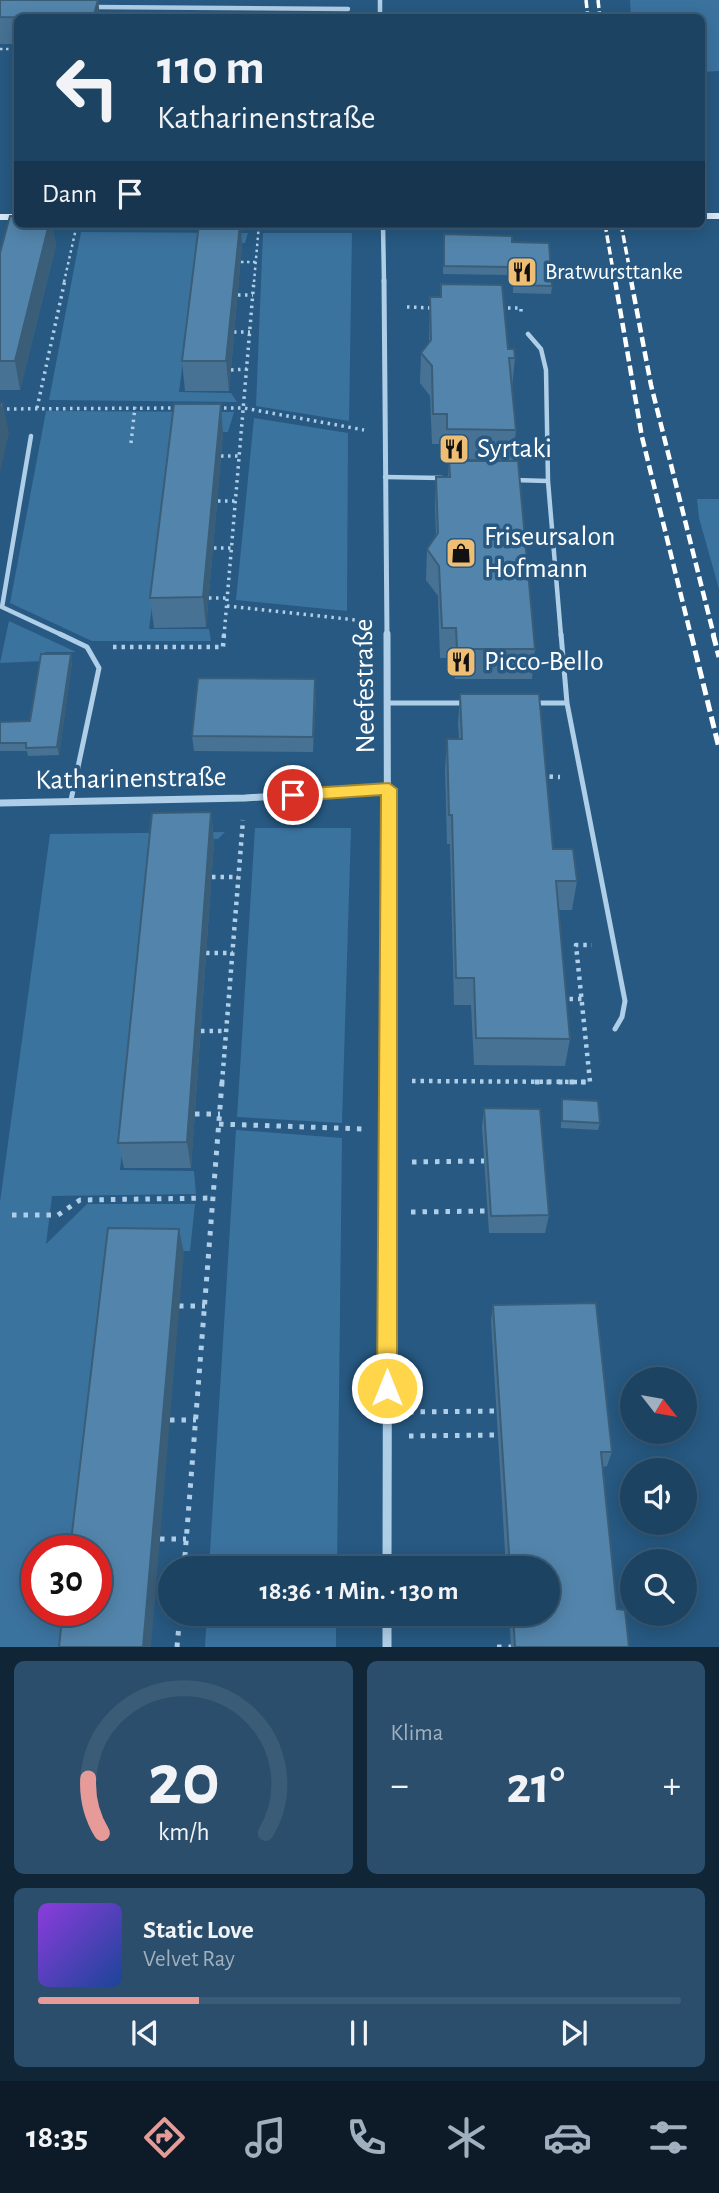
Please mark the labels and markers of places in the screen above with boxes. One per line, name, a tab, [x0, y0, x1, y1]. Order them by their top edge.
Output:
restaurant icon: Bratwursttanke	[505, 255, 539, 289]
place label: Bratwursttanke	[545, 261, 683, 284]
restaurant icon: Syrtaki	[437, 432, 471, 466]
place label: Syrtaki	[477, 435, 552, 463]
place label: Friseursalon Hofmann	[484, 523, 615, 583]
shop icon: Friseursalon Hofmann	[444, 536, 478, 570]
restaurant icon: Picco-Bello	[444, 645, 478, 679]
place label: Picco-Bello	[484, 648, 604, 676]
pin	[263, 765, 323, 825]

